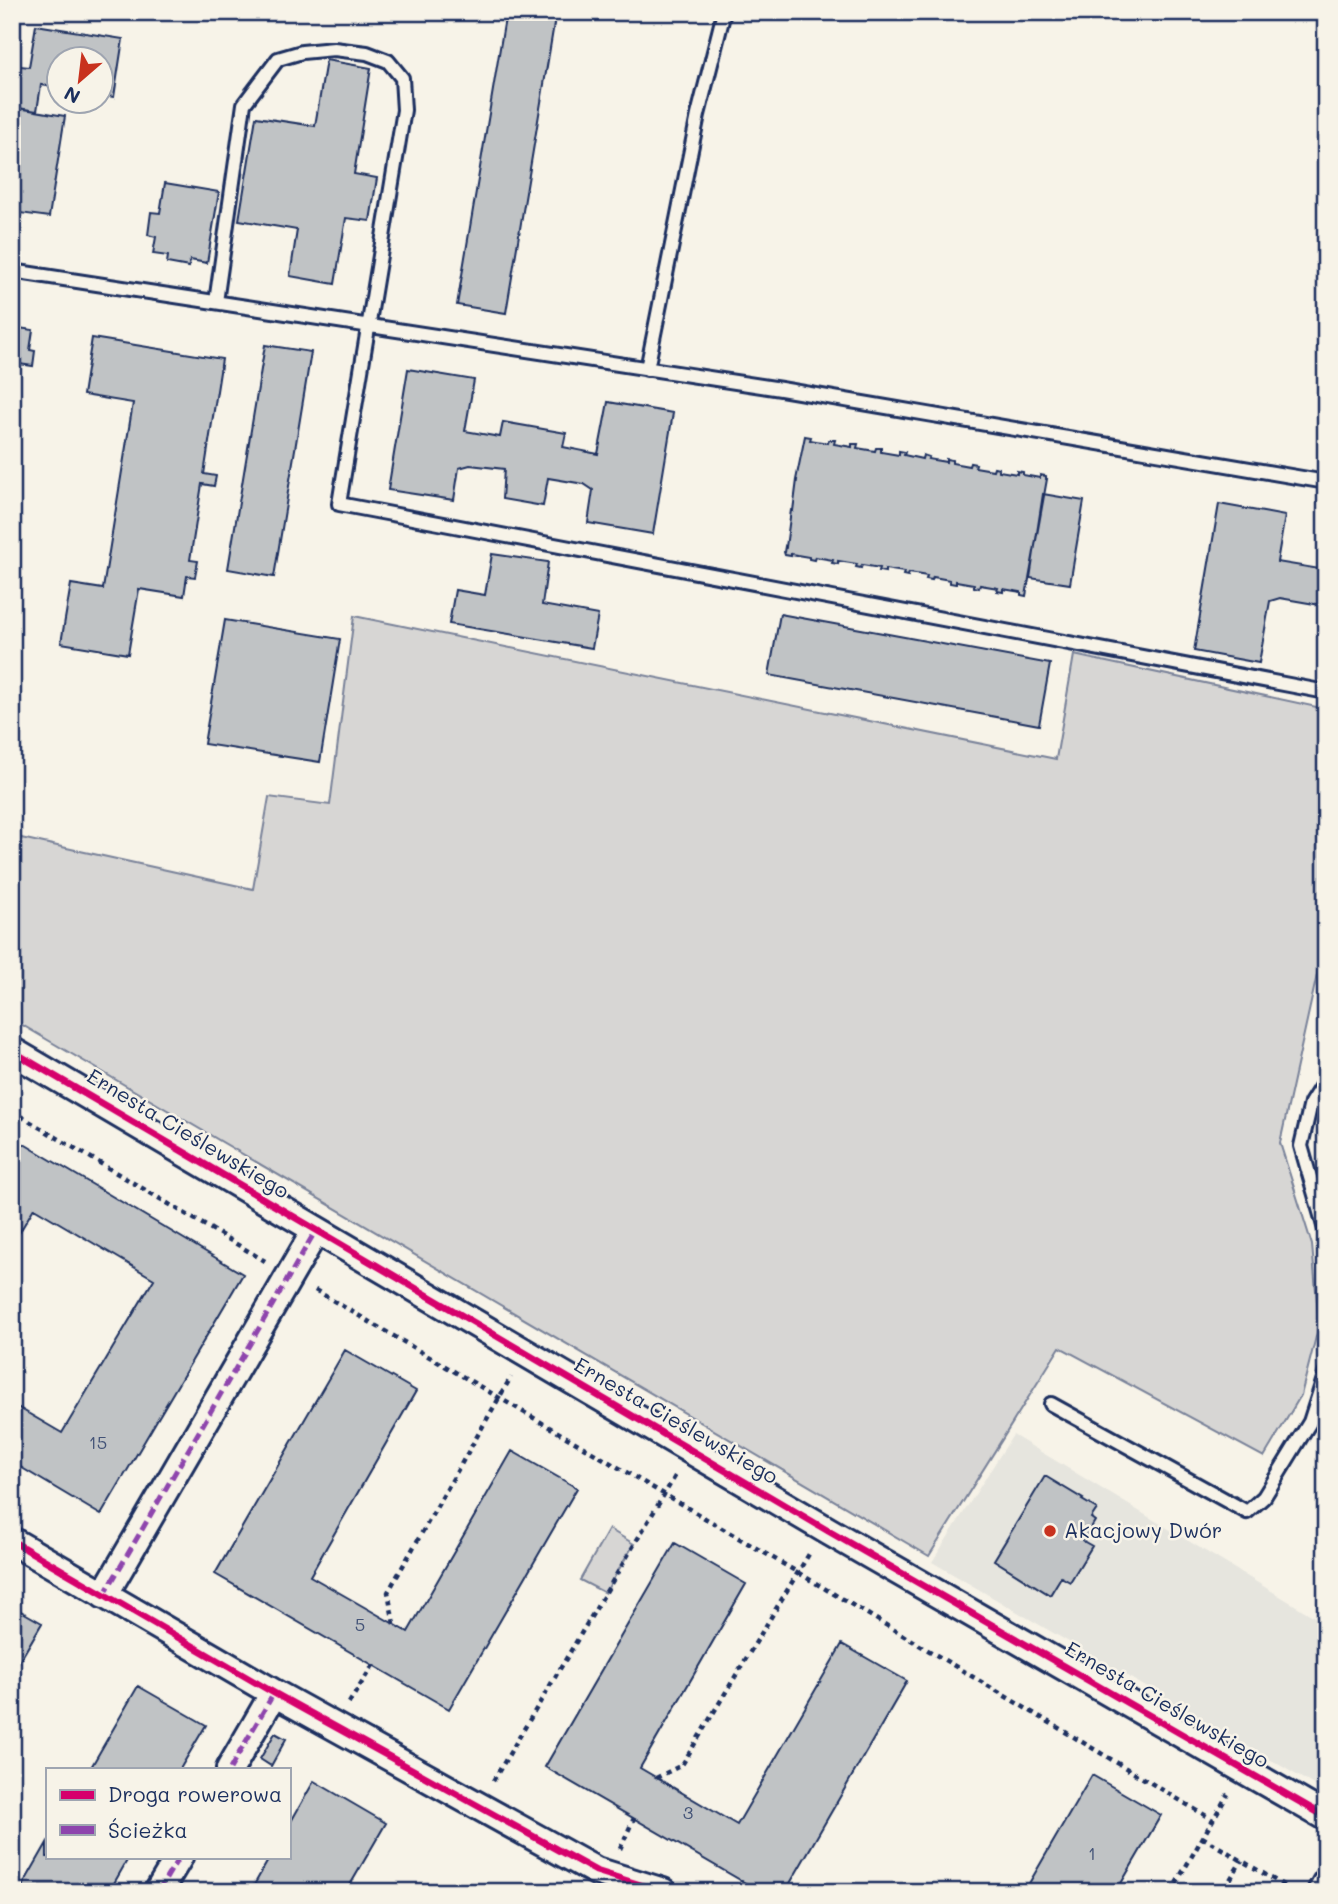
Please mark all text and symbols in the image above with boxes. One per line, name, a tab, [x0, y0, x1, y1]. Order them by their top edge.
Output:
north arrow	[46, 46, 116, 116]
text: N	[60, 81, 84, 110]
street label: Ernesta Cieślewskiego	[83, 1062, 295, 1204]
street label: Ernesta Cieślewskiego	[570, 1350, 784, 1489]
house number: 15	[89, 1430, 107, 1454]
place label: Akacjowy Dwór	[1064, 1516, 1222, 1543]
marker: Akacjowy Dwór	[1042, 1523, 1058, 1539]
house number: 5	[355, 1612, 365, 1636]
street label: Ernesta Cieślewskiego	[1061, 1634, 1275, 1773]
legend	[46, 1768, 290, 1858]
text: Droga rowerowa	[108, 1780, 282, 1807]
house number: 3	[683, 1800, 693, 1824]
text: Ścieżka	[108, 1816, 188, 1843]
house number: 1	[1088, 1841, 1096, 1865]

